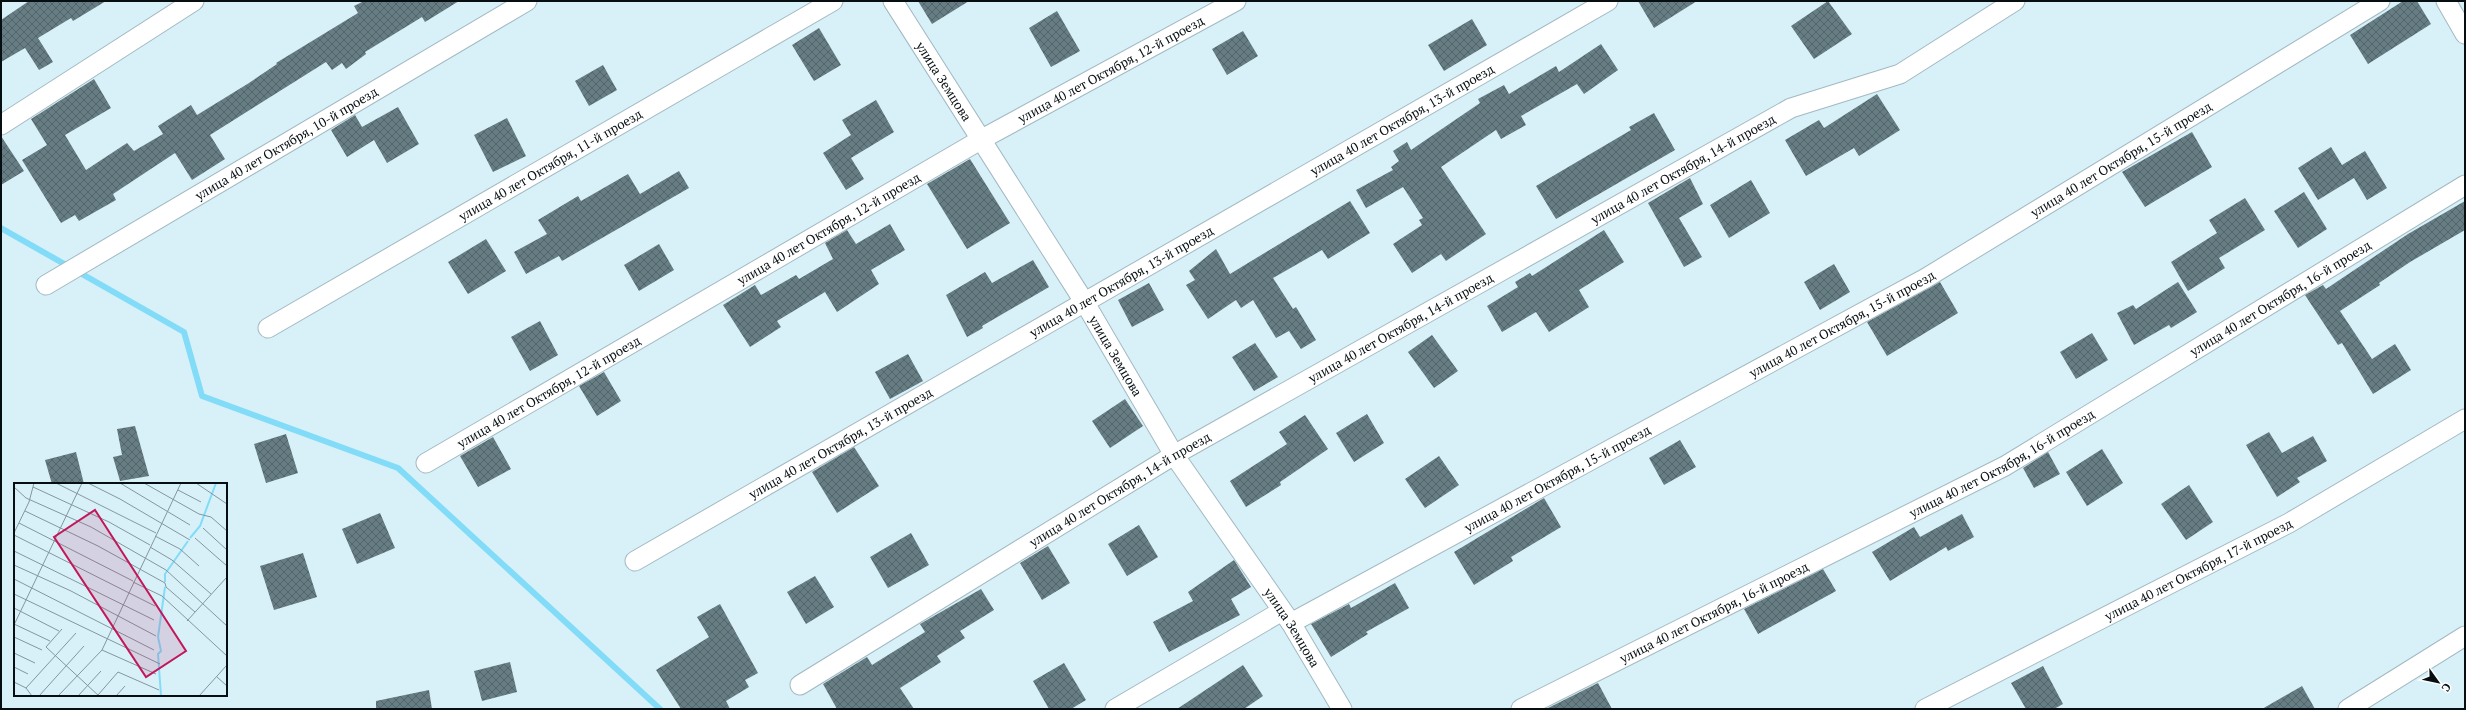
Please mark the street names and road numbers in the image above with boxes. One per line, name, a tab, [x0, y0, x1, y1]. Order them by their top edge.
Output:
street label: улица 40 лет Октября, 12-й проезд	[1014, 11, 1207, 127]
street label: улица Земцова	[911, 37, 976, 125]
street label: улица 40 лет Октября, 13-й проезд	[1306, 59, 1498, 180]
street label: улица 40 лет Октября, 10-й проезд	[191, 82, 381, 205]
street label: улица 40 лет Октября, 15-й проезд	[2026, 97, 2215, 222]
street label: улица 40 лет Октября, 11-й проезд	[454, 104, 646, 225]
street label: улица 40 лет Октября, 14-й проезд	[1587, 109, 1779, 228]
street label: улица 40 лет Октября, 12-й проезд	[733, 168, 924, 289]
street label: улица 40 лет Октября, 13-й проезд	[1025, 221, 1217, 342]
street label: улица 40 лет Октября, 16-й проезд	[2185, 235, 2375, 361]
street label: улица 40 лет Октября, 15-й проезд	[1745, 265, 1939, 382]
street label: улица 40 лет Октября, 14-й проезд	[1304, 268, 1497, 387]
street label: улица Земцова	[1085, 311, 1147, 400]
street label: улица 40 лет Октября, 12-й проезд	[453, 331, 644, 452]
street label: улица 40 лет Октября, 13-й проезд	[744, 383, 936, 503]
street label: улица 40 лет Октября, 16-й проезд	[1905, 404, 2098, 522]
street label: улица 40 лет Октября, 15-й проезд	[1460, 420, 1654, 537]
street label: улица 40 лет Октября, 14-й проезд	[1025, 427, 1214, 552]
street label: улица 40 лет Октября, 17-й проезд	[2101, 514, 2296, 625]
street label: улица 40 лет Октября, 16-й проезд	[1616, 557, 1812, 668]
street label: улица Земцова	[1259, 583, 1324, 671]

